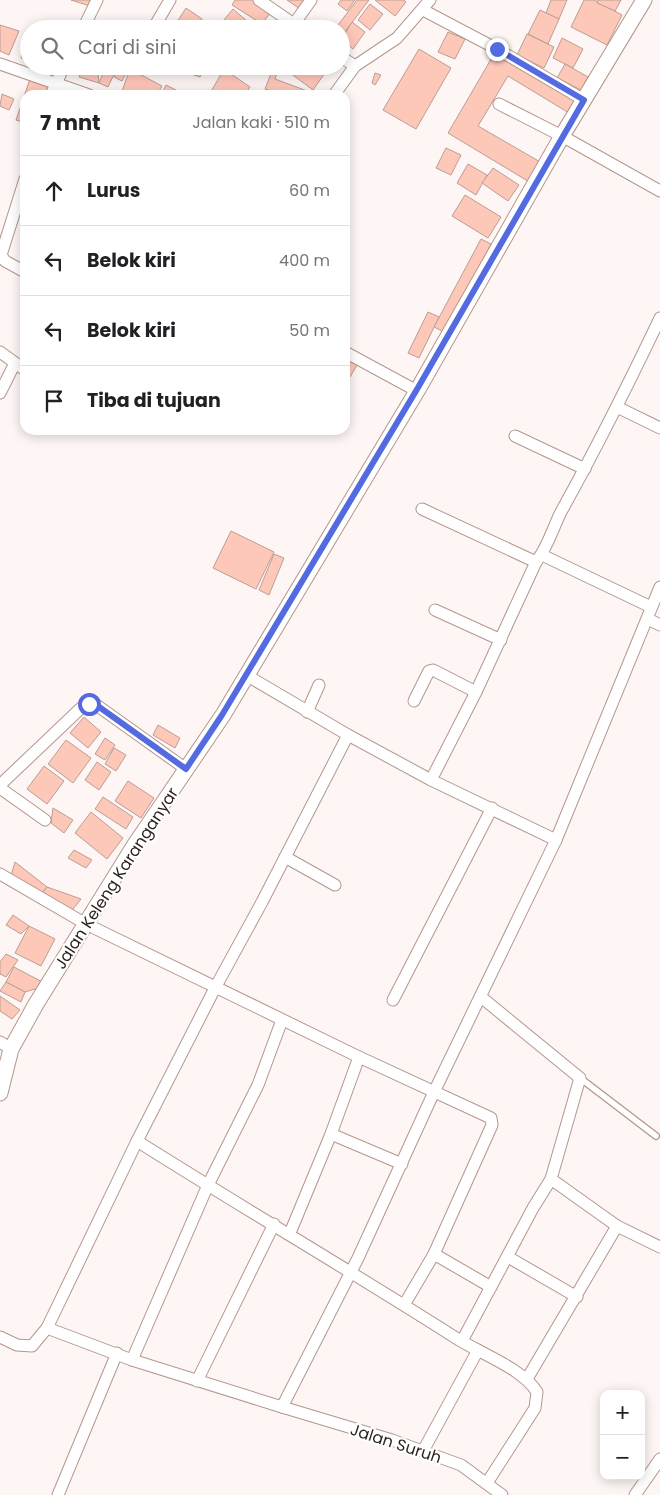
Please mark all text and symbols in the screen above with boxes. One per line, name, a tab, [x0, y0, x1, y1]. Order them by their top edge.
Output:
search box	[20, 20, 350, 75]
icon: search	[38, 34, 66, 62]
text: Cari di sini	[78, 34, 176, 61]
route end	[486, 38, 509, 61]
text: 7 mnt	[40, 108, 101, 137]
text: Jalan kaki · 510 m	[192, 111, 330, 134]
icon: ahead	[40, 177, 68, 205]
text: Lurus	[87, 177, 140, 204]
text: 60 m	[289, 179, 330, 202]
icon: left	[40, 247, 68, 275]
text: Belok kiri	[87, 247, 176, 274]
text: 400 m	[279, 249, 330, 272]
icon: left	[40, 317, 68, 345]
text: Belok kiri	[87, 317, 176, 344]
text: 50 m	[289, 319, 330, 342]
icon: arrive	[40, 387, 68, 415]
text: Tiba di tujuan	[87, 387, 221, 414]
route start	[78, 693, 101, 716]
street label: Jalan Keleng Karanganyar	[49, 783, 184, 974]
map controls	[600, 1390, 645, 1480]
button: +	[600, 1390, 645, 1435]
street label: Jalan Suruh	[347, 1418, 444, 1469]
button: −	[600, 1435, 645, 1480]

